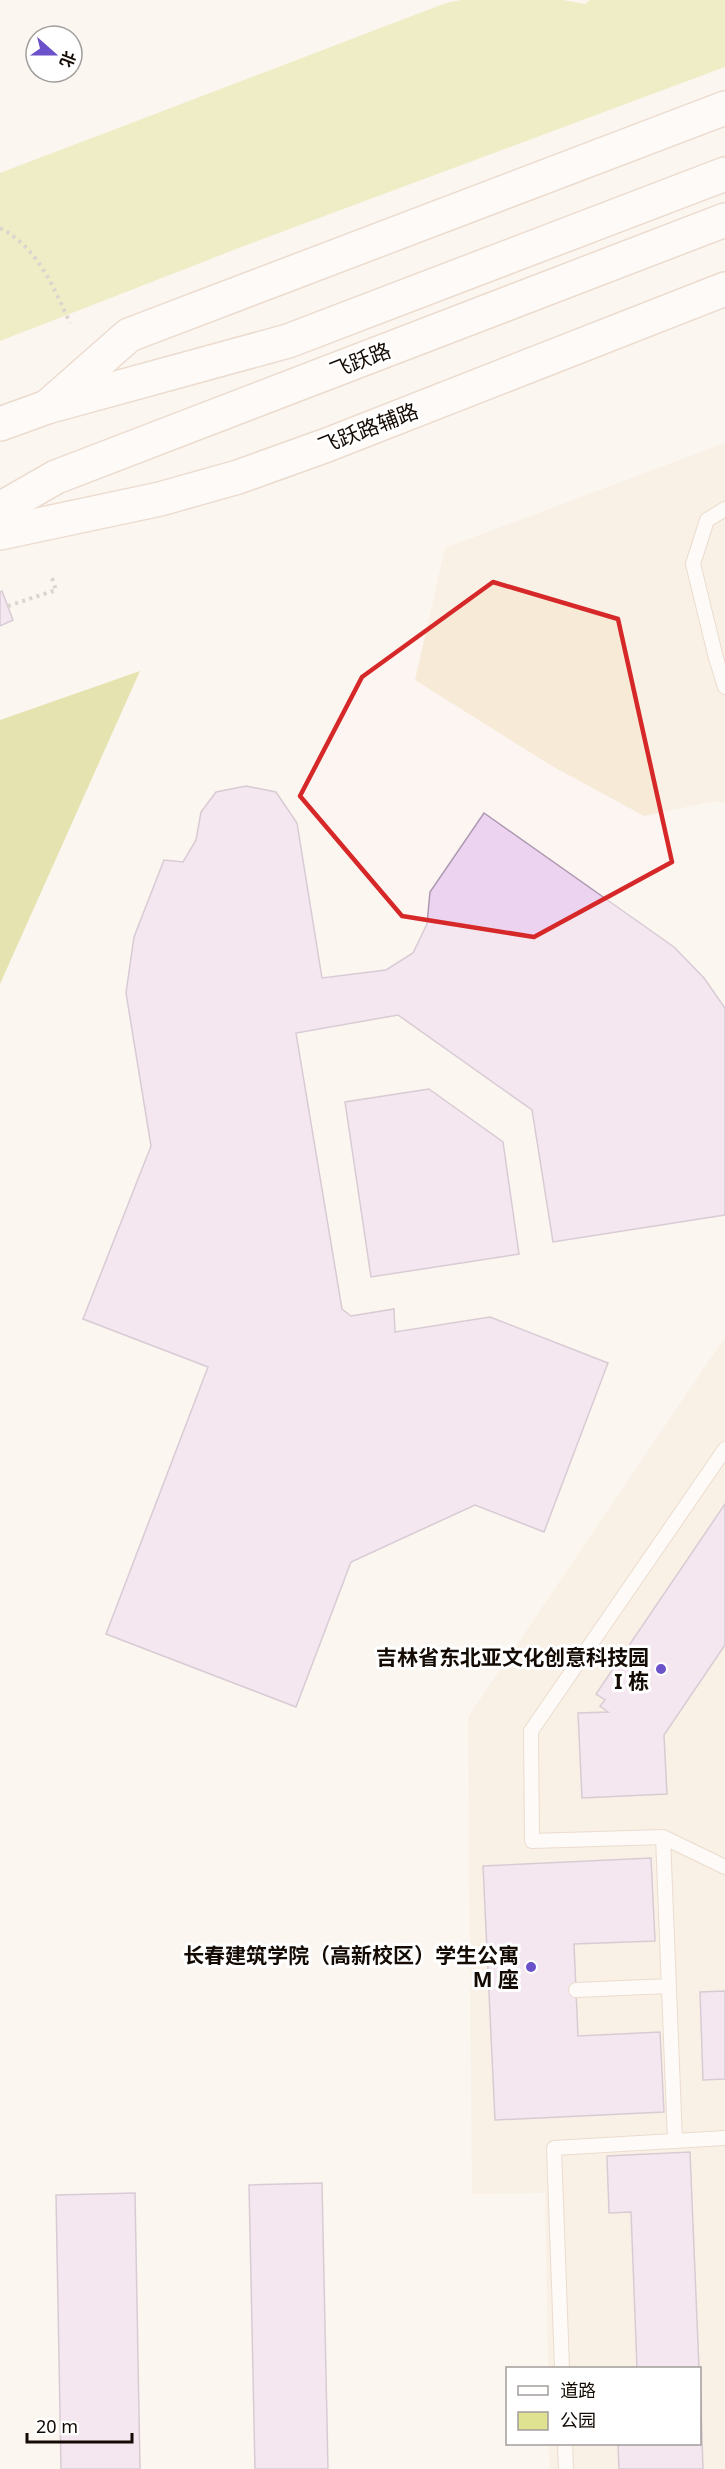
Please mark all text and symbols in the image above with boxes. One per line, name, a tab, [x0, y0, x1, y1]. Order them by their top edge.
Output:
north arrow	[24, 24, 84, 84]
text: 北	[55, 48, 81, 71]
street label: 飞跃路	[326, 336, 394, 384]
street label: 飞跃路辅路	[314, 396, 422, 460]
place label: 吉林省东北亚文化创意科技园 I 栋	[376, 1643, 649, 1695]
marker: 吉林省东北亚文化创意科技园 I 栋	[654, 1662, 668, 1676]
place label: 长春建筑学院（高新校区）学生公寓 M 座	[183, 1941, 519, 1993]
marker: 长春建筑学院（高新校区）学生公寓 M 座	[524, 1960, 538, 1974]
legend	[506, 2367, 701, 2445]
text: 道路	[560, 2378, 596, 2402]
scale bar	[27, 2406, 132, 2444]
text: 公园	[560, 2408, 596, 2432]
text: 20 m	[36, 2414, 78, 2438]

